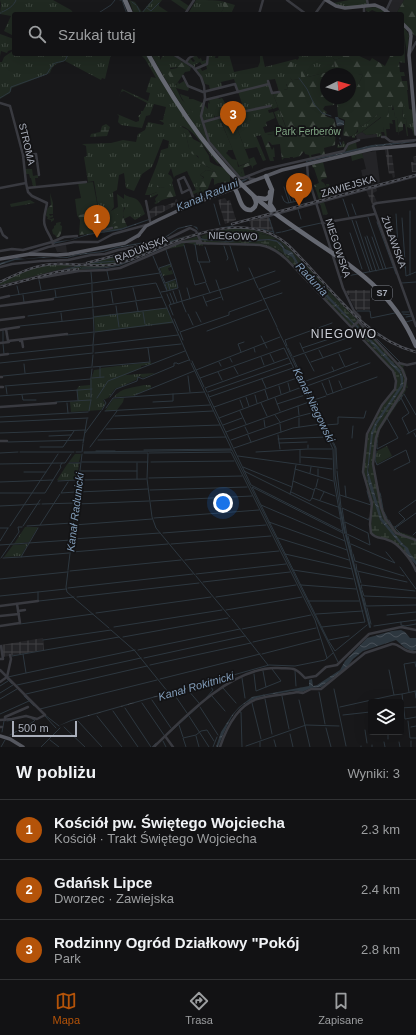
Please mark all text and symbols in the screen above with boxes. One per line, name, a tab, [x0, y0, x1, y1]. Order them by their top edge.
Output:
search box	[12, 12, 404, 56]
icon: search	[26, 23, 48, 45]
text: Szukaj tutaj	[58, 26, 136, 43]
north arrow	[320, 68, 356, 104]
pin: 3	[220, 101, 246, 134]
street label: STROMA	[17, 122, 37, 166]
park label: Park Ferberów	[275, 126, 342, 137]
pin: 2	[286, 173, 312, 206]
street label: ZAWIEJSKA	[319, 173, 377, 199]
water label: Kanał Raduni	[174, 176, 240, 213]
pin: 1	[84, 205, 110, 238]
street label: ŻUŁAWSKA	[379, 214, 410, 270]
street label: NIEGOWSKA	[323, 217, 353, 279]
street label: NIEGOWO	[208, 230, 258, 242]
street label: RADUŃSKA	[113, 232, 169, 265]
water label: Radunia	[294, 260, 330, 298]
road number: S7	[372, 286, 392, 300]
district label: NIEGOWO	[311, 327, 377, 341]
water label: Kanał Niegowski	[291, 366, 337, 445]
water label: Kanał Radunicki	[64, 471, 86, 552]
your location	[213, 493, 233, 513]
water label: Kanał Rokitnicki	[157, 669, 236, 703]
map controls	[368, 699, 404, 735]
button: layers	[368, 699, 404, 735]
scale bar	[12, 719, 77, 738]
text: 500 m	[18, 722, 49, 734]
text: W pobliżu	[16, 763, 96, 782]
text: Wyniki: 3	[347, 766, 400, 781]
text: Kościół pw. Świętego Wojciecha	[54, 814, 285, 831]
text: 1	[25, 822, 33, 837]
text: 2.3 km	[361, 822, 400, 837]
text: Kościół · Trakt Świętego Wojciecha	[54, 831, 257, 846]
text: Gdańsk Lipce	[54, 874, 152, 891]
text: 2	[25, 882, 33, 897]
text: 2.4 km	[361, 882, 400, 897]
text: Dworzec · Zawiejska	[54, 891, 174, 906]
text: Rodzinny Ogród Działkowy "Pokój	[54, 934, 299, 951]
text: 3	[25, 942, 33, 957]
text: 2.8 km	[361, 942, 400, 957]
text: Park	[54, 951, 81, 966]
tab: Mapa	[53, 990, 80, 1026]
tab: Trasa	[185, 990, 213, 1026]
tab: Zapisane	[318, 990, 363, 1026]

